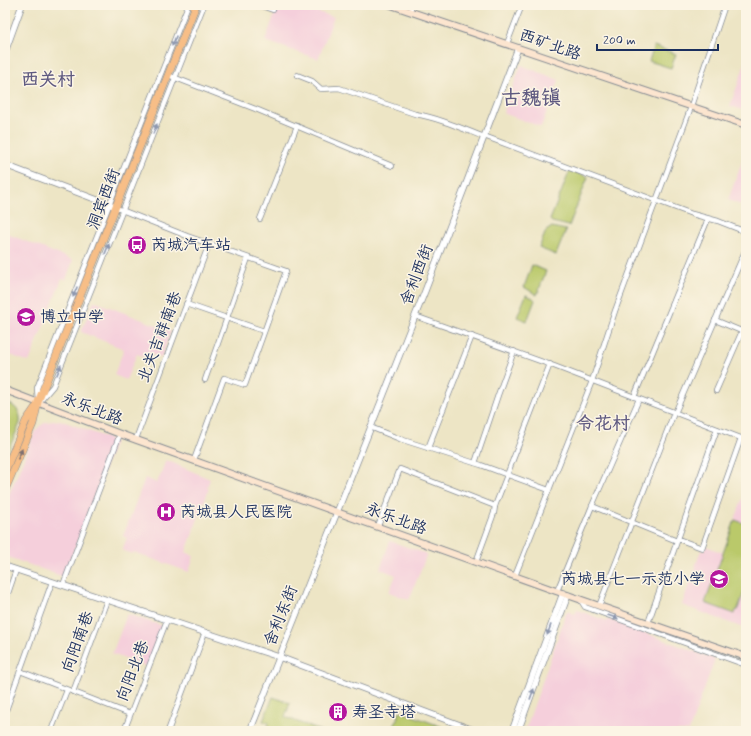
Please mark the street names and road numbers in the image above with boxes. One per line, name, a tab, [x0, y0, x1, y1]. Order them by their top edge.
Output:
street label: 西矿北路	[516, 25, 584, 65]
street label: 洞宾西街	[83, 165, 125, 233]
street label: 舍利西街	[396, 241, 438, 309]
street label: 北关吉祥南巷	[133, 288, 187, 386]
street label: 永乐北路	[58, 388, 126, 430]
street label: 永乐北路	[362, 498, 430, 540]
street label: 舍利东街	[259, 582, 303, 650]
street label: 向阳南巷	[57, 608, 99, 676]
street label: 向阳北巷	[112, 637, 154, 705]

